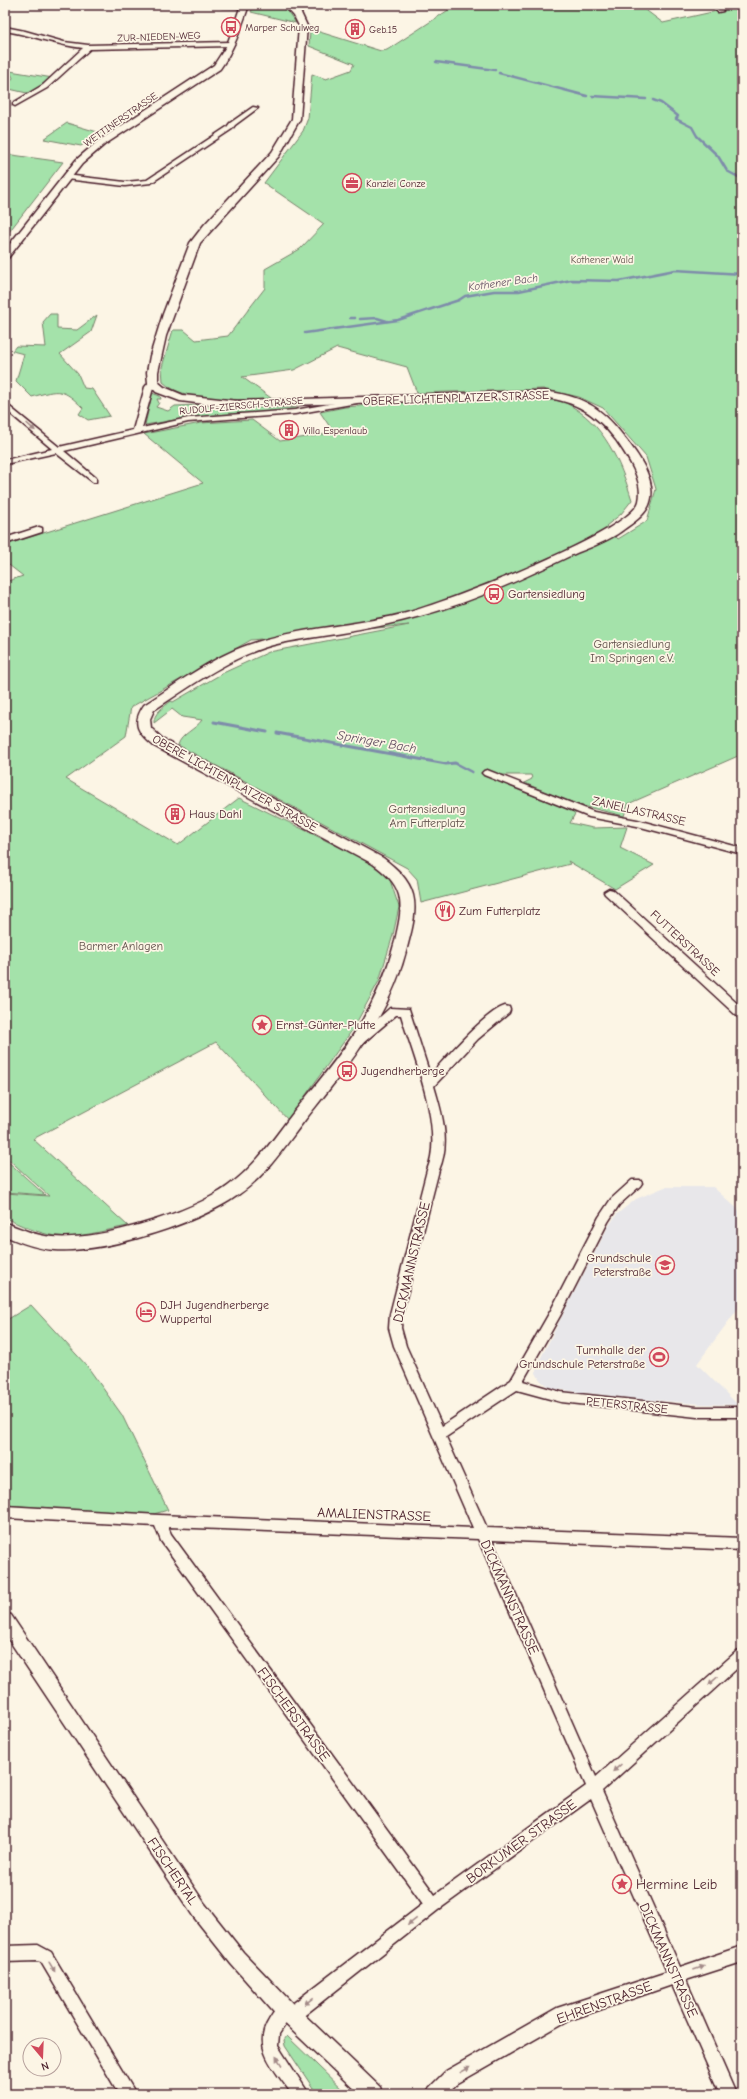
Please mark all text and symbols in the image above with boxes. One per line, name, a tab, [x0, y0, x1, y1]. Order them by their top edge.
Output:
bus stop icon: Marper Schulweg	[220, 16, 242, 38]
building icon: Geb.15	[344, 18, 366, 40]
place label: Marper Schulweg	[245, 22, 319, 34]
place label: Geb.15	[369, 24, 397, 36]
street label: ZUR-NIEDEN-WEG	[117, 30, 201, 44]
street label: WETTINERSTRASSE	[81, 90, 160, 150]
office icon: Kanzlei Conze	[341, 172, 363, 194]
place label: Kanzlei Conze	[366, 178, 426, 190]
park label: Kothener Wald	[571, 254, 633, 266]
water label: Kothener Bach	[467, 271, 539, 294]
street label: OBERE LICHTENPLATZER STRASSE	[363, 388, 549, 408]
street label: RUDOLF-ZIERSCH-STRASSE	[179, 395, 304, 417]
building icon: Villa Espenlaub	[278, 419, 300, 441]
one-way arrow	[26, 422, 36, 432]
place label: Villa Espenlaub	[303, 425, 367, 437]
bus stop icon: Gartensiedlung	[483, 583, 505, 605]
place label: Gartensiedlung	[508, 587, 585, 601]
park label: Gartensiedlung Im Springen e.V.	[590, 637, 674, 665]
water label: Springer Bach	[336, 727, 418, 756]
street label: OBERE LICHTENPLATZER STRASSE	[150, 732, 320, 834]
street label: ZANELLASTRASSE	[591, 793, 687, 829]
park label: Gartensiedlung Am Futterplatz	[388, 802, 466, 830]
building icon: Haus Dahl	[164, 803, 186, 825]
place label: Haus Dahl	[189, 807, 242, 821]
restaurant icon: Zum Futterplatz	[434, 900, 456, 922]
place label: Zum Futterplatz	[459, 904, 541, 918]
street label: FUTTERSTRASSE	[647, 907, 723, 979]
park label: Barmer Anlagen	[79, 939, 163, 953]
place icon: Ernst-Günter-Plutte	[251, 1014, 273, 1036]
place label: Ernst-Günter-Plutte	[276, 1018, 375, 1032]
bus stop icon: Jugendherberge	[336, 1060, 358, 1082]
place label: Jugendherberge	[361, 1064, 444, 1078]
street label: DICKMANNSTRASSE	[389, 1200, 434, 1324]
place label: Grundschule Peterstraße	[587, 1251, 651, 1279]
school or university icon: Grundschule Peterstraße	[654, 1254, 676, 1276]
place label: DJH Jugendherberge Wuppertal	[160, 1298, 269, 1326]
hotel icon: DJH Jugendherberge Wuppertal	[135, 1301, 157, 1323]
place label: Turnhalle der Grundschule Peterstraße	[519, 1343, 645, 1371]
sports icon: Turnhalle der Grundschule Peterstraße	[648, 1346, 670, 1368]
street label: PETERSTRASSE	[585, 1394, 669, 1416]
street label: AMALIENSTRASSE	[317, 1504, 431, 1525]
street label: DICKMANNSTRASSE	[477, 1537, 542, 1657]
street label: FISCHERSTRASSE	[254, 1664, 333, 1765]
one-way arrow	[708, 1676, 718, 1686]
one-way arrow	[611, 1764, 622, 1773]
street label: BORKUMER STRASSE	[463, 1796, 580, 1887]
street label: FISCHERTAL	[144, 1834, 201, 1908]
place icon: Hermine Leib	[611, 1873, 633, 1895]
place label: Hermine Leib	[636, 1876, 717, 1893]
street label: DICKMANNSTRASSE	[636, 1900, 701, 2020]
one-way arrow	[406, 1917, 417, 1926]
one-way arrow	[48, 1961, 55, 1973]
one-way arrow	[693, 1965, 705, 1971]
street label: EHRENSTRASSE	[554, 1977, 654, 2028]
one-way arrow	[303, 1997, 314, 2005]
north arrow	[22, 2037, 62, 2077]
one-way arrow	[276, 2056, 283, 2067]
text: N	[40, 2059, 51, 2073]
one-way arrow	[459, 2066, 471, 2073]

